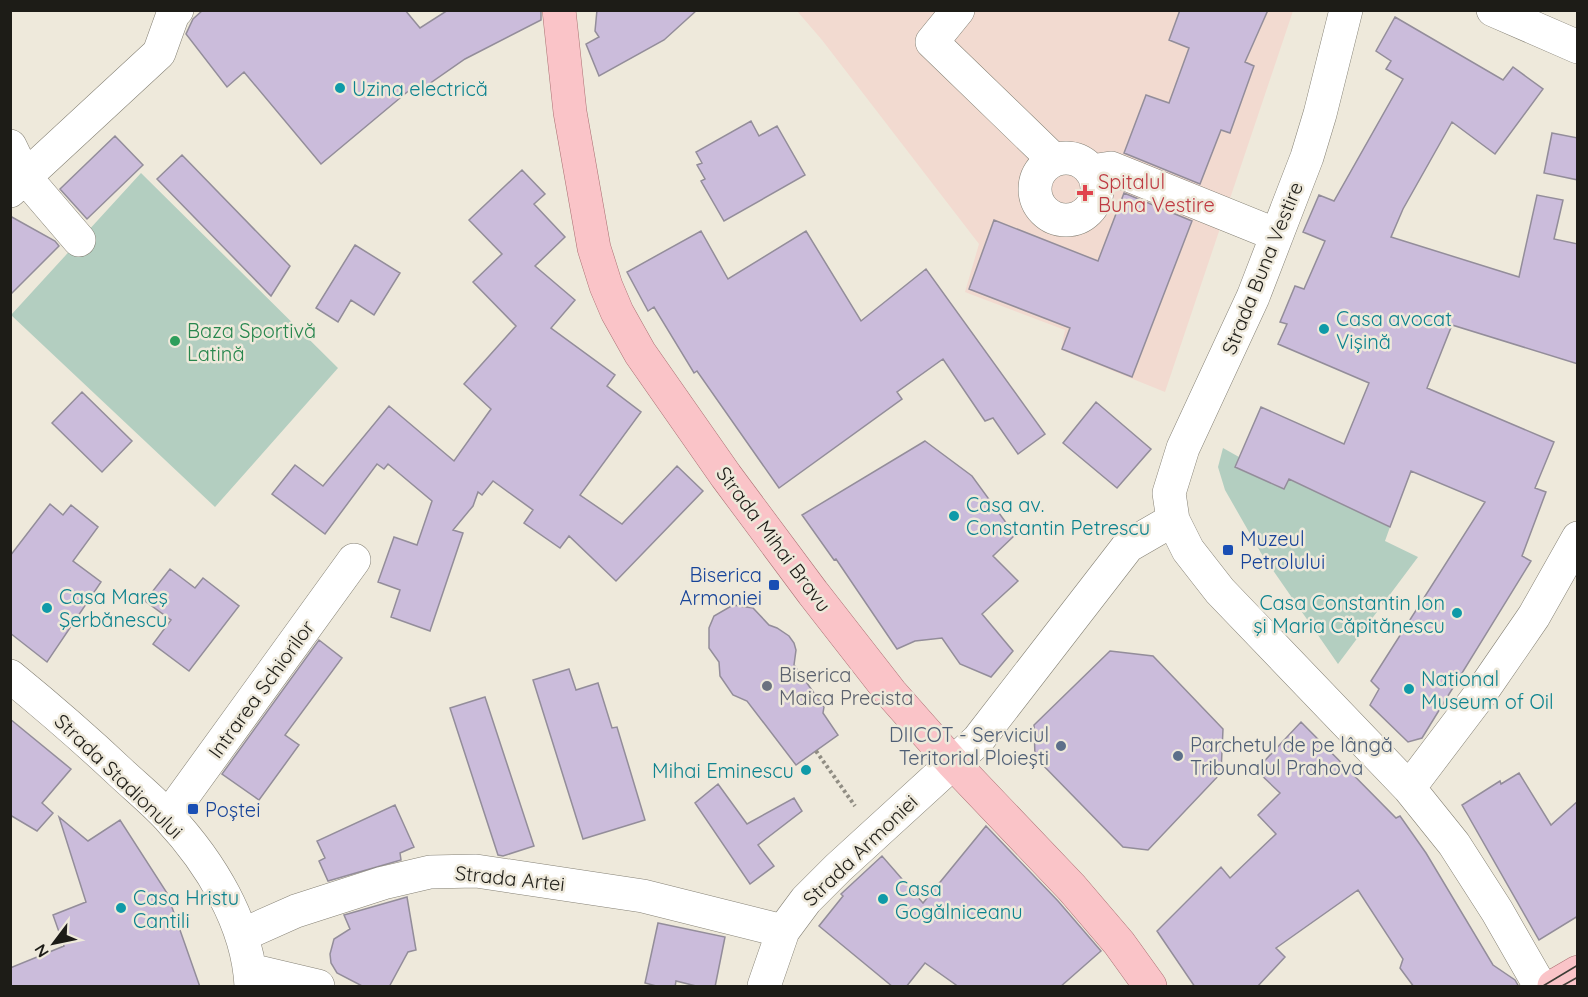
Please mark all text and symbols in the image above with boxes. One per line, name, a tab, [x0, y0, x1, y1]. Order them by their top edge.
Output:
place label: Uzina electrică	[352, 76, 488, 101]
marker: Uzina electrică	[333, 81, 347, 95]
place label: Spitalul Buna Vestire	[1098, 169, 1215, 217]
street label: Strada Buna Vestire	[1216, 178, 1308, 358]
marker: Spitalul Buna Vestire	[1076, 184, 1094, 202]
place label: Casa avocat Vișină	[1336, 306, 1452, 354]
place label: Baza Sportivă Latină	[187, 318, 316, 366]
marker: Casa avocat Vișină	[1317, 322, 1331, 336]
marker: Baza Sportivă Latină	[168, 334, 182, 348]
street label: Strada Mihai Bravu	[711, 461, 837, 617]
place label: Casa av. Constantin Petrescu	[966, 492, 1150, 540]
marker: Casa av. Constantin Petrescu	[947, 509, 961, 523]
place label: Muzeul Petrolului	[1240, 526, 1325, 574]
marker: Muzeul Petrolului	[1221, 543, 1235, 557]
place label: Biserica Armoniei	[680, 562, 762, 610]
marker: Biserica Armoniei	[767, 578, 781, 592]
place label: Casa Mareş Şerbănescu	[59, 584, 168, 632]
place label: Casa Constantin Ion şi Maria Căpitănescu	[1253, 590, 1445, 638]
marker: Casa Mareş Şerbănescu	[40, 601, 54, 615]
marker: Casa Constantin Ion şi Maria Căpitănescu	[1450, 606, 1464, 620]
street label: Intrarea Schiorilor	[203, 615, 320, 763]
place label: Biserica Maica Precista	[779, 662, 913, 710]
place label: National Museum of Oil	[1421, 666, 1554, 714]
marker: Biserica Maica Precista	[760, 679, 774, 693]
marker: National Museum of Oil	[1402, 682, 1416, 696]
street label: Strada Stadionului	[50, 708, 188, 844]
place label: DIICOT - Serviciul Teritorial Ploiești	[889, 722, 1049, 770]
place label: Parchetul de pe lângă Tribunalul Prahova	[1190, 732, 1393, 780]
marker: DIICOT - Serviciul Teritorial Ploiești	[1054, 739, 1068, 753]
marker: Parchetul de pe lângă Tribunalul Prahova	[1171, 749, 1185, 763]
place label: Mihai Eminescu	[652, 758, 794, 783]
marker: Mihai Eminescu	[799, 763, 813, 777]
street label: Strada Armoniei	[797, 789, 923, 911]
place label: Poștei	[205, 797, 260, 822]
marker: Poștei	[186, 802, 200, 816]
street label: Strada Artei	[454, 860, 566, 896]
place label: Casa Gogălniceanu	[895, 876, 1023, 924]
place label: Casa Hristu Cantili	[133, 885, 239, 933]
marker: Casa Gogălniceanu	[876, 892, 890, 906]
marker: Casa Hristu Cantili	[114, 901, 128, 915]
north arrow	[24, 913, 84, 973]
text: N	[30, 941, 53, 961]

